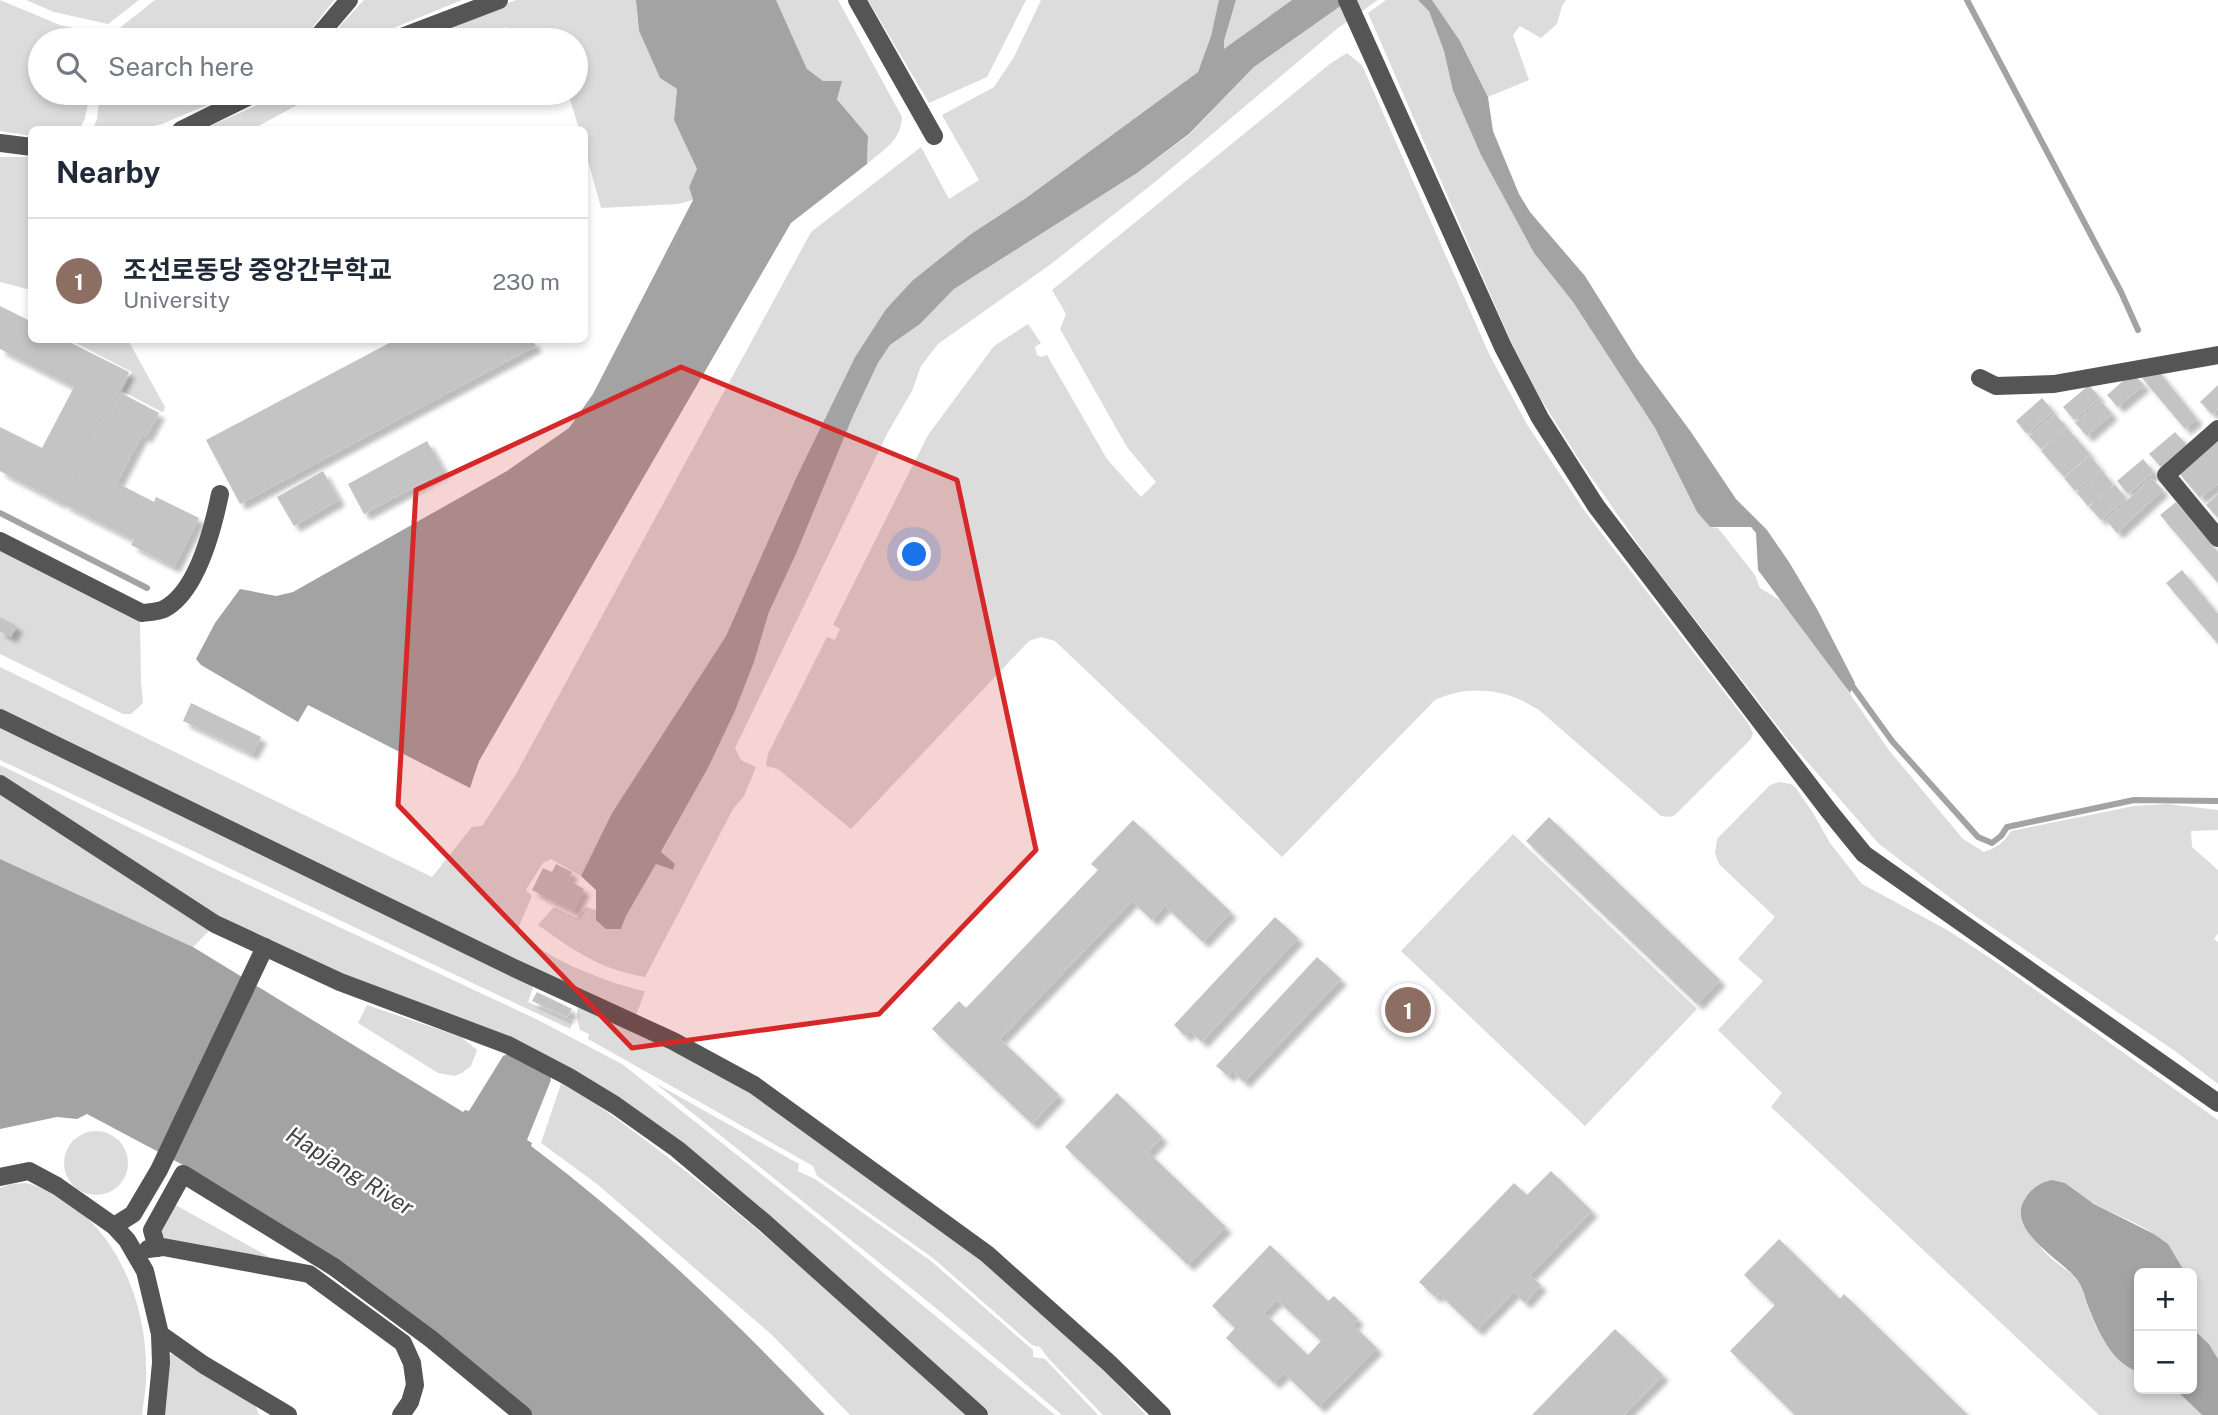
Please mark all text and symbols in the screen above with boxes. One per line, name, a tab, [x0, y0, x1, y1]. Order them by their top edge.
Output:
search box	[28, 28, 588, 105]
icon: search	[52, 48, 90, 86]
text: Search here	[108, 51, 254, 82]
text: Nearby	[56, 154, 160, 190]
text: 조선로동당 중앙간부학교	[123, 254, 392, 285]
text: 1	[74, 268, 84, 295]
text: 230 m	[492, 268, 560, 295]
text: University	[123, 286, 230, 313]
your location	[897, 537, 931, 571]
pin: 1	[1385, 984, 1431, 1036]
water label: Hapjang River	[282, 1121, 419, 1221]
map controls	[2134, 1268, 2197, 1394]
button: +	[2134, 1268, 2197, 1331]
button: −	[2134, 1331, 2197, 1394]

